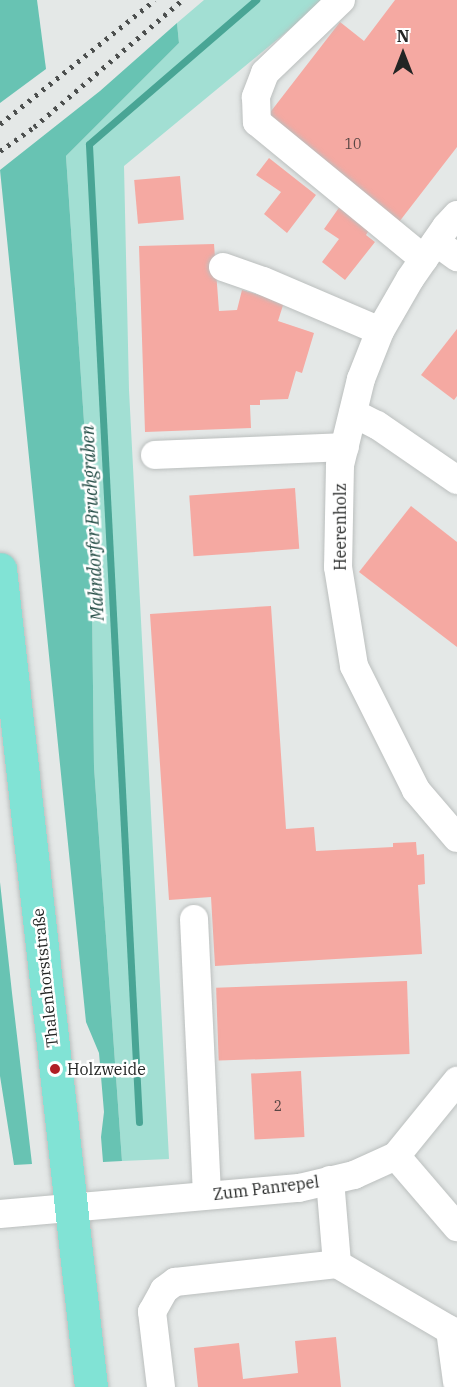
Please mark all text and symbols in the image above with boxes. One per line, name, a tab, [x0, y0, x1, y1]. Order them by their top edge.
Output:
north arrow	[373, 24, 433, 84]
text: N	[397, 26, 409, 46]
house number: 10	[345, 136, 361, 152]
water label: Mahndorfer Bruchgraben	[77, 425, 109, 621]
street label: Heerenholz	[330, 483, 350, 571]
street label: Thalenhorststraße	[28, 907, 62, 1049]
place label: Holzweide	[67, 1059, 146, 1079]
marker: Holzweide	[48, 1062, 62, 1076]
house number: 2	[274, 1098, 282, 1114]
street label: Zum Panrepel	[212, 1172, 320, 1204]

